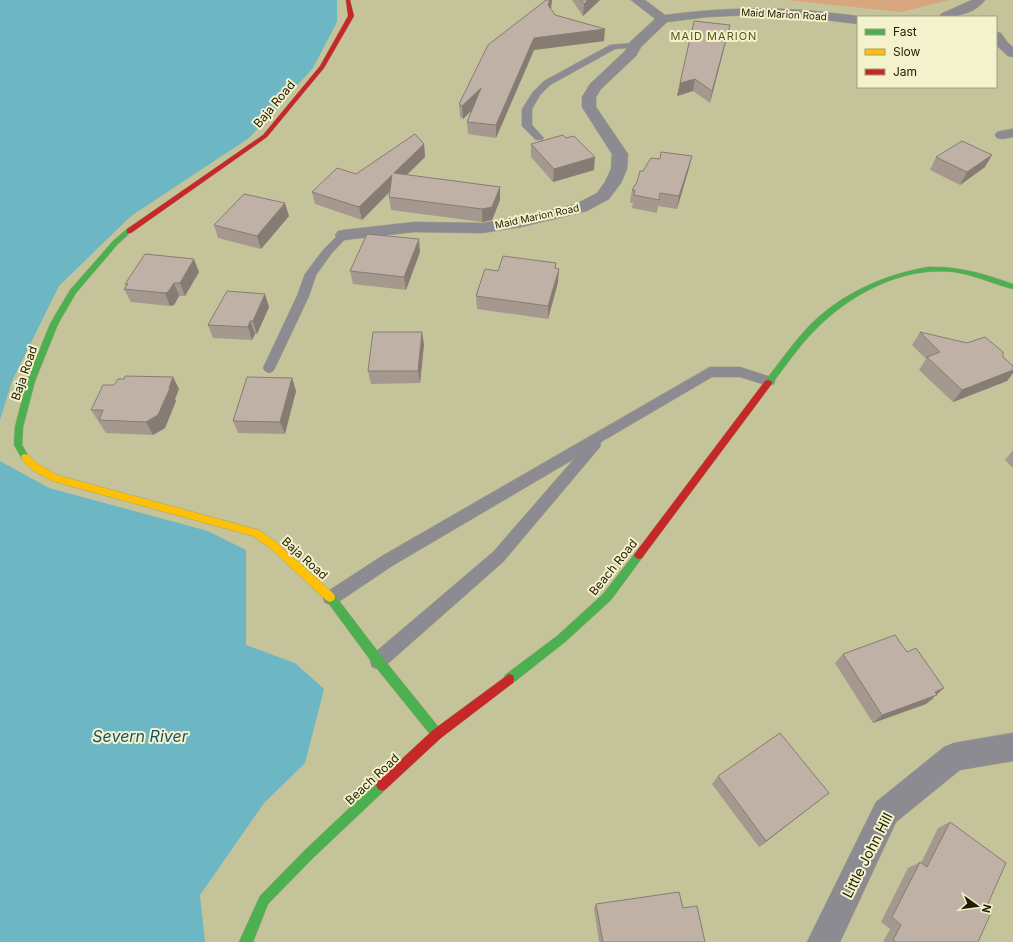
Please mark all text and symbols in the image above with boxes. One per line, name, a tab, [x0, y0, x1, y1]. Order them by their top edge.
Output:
street label: Maid Marion Road	[741, 6, 827, 22]
legend	[857, 16, 997, 88]
text: Fast	[893, 24, 917, 39]
district label: MAID MARION	[671, 29, 757, 43]
text: Slow	[893, 44, 921, 59]
text: Jam	[893, 64, 917, 79]
street label: Baja Road	[250, 78, 298, 130]
street label: Maid Marion Road	[494, 201, 580, 231]
street label: Baja Road	[8, 344, 40, 402]
street label: Baja Road	[279, 534, 331, 582]
street label: Beach Road	[586, 536, 640, 598]
water label: Severn River	[92, 726, 189, 746]
street label: Beach Road	[342, 750, 402, 808]
street label: Little John Hill	[838, 810, 896, 900]
north arrow	[957, 886, 997, 926]
text: N	[979, 903, 995, 914]

